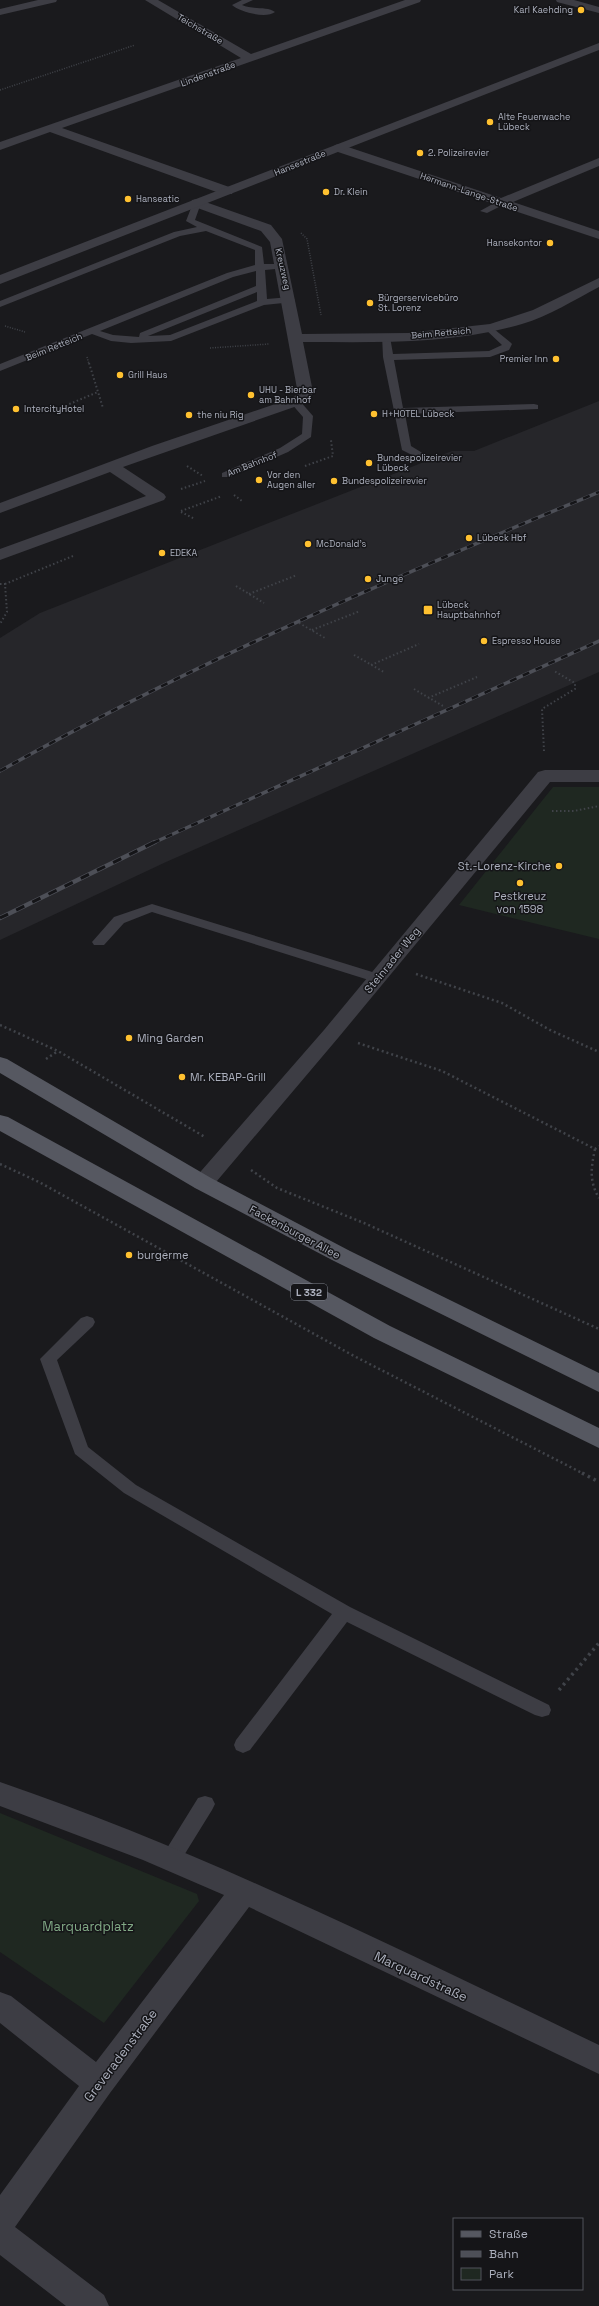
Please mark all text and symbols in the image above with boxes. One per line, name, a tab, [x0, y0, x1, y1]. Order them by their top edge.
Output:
place label: Karl Kaehding	[514, 4, 573, 16]
marker: Karl Kaehding	[576, 5, 586, 15]
street label: Teichstraße	[175, 11, 225, 47]
street label: Lindenstraße	[179, 59, 237, 89]
place label: Alte Feuerwache Lübeck	[498, 111, 570, 133]
marker: Alte Feuerwache Lübeck	[485, 117, 495, 127]
street label: Hansestraße	[272, 147, 328, 179]
place label: 2. Polizeirevier	[428, 147, 490, 159]
marker: 2. Polizeirevier	[415, 148, 425, 158]
street label: Hermann-Lange-Straße	[419, 170, 519, 214]
place label: Dr. Klein	[334, 186, 368, 198]
marker: Dr. Klein	[321, 187, 331, 197]
place label: Hanseatic	[136, 193, 179, 205]
marker: Hanseatic	[123, 194, 133, 204]
place label: Hansekontor	[487, 237, 543, 249]
marker: Hansekontor	[545, 238, 555, 248]
street label: Kreuzweg	[272, 247, 294, 291]
place label: Bürgerservicebüro St. Lorenz	[378, 292, 459, 314]
marker: Bürgerservicebüro St. Lorenz	[365, 298, 375, 308]
street label: Beim Retteich	[411, 324, 471, 342]
street label: Beim Retteich	[24, 330, 84, 364]
place label: Premier Inn	[500, 353, 548, 365]
marker: Premier Inn	[551, 354, 561, 364]
place label: Grill Haus	[128, 369, 168, 381]
marker: Grill Haus	[115, 370, 125, 380]
place label: UHU - Bierbar am Bahnhof	[259, 384, 317, 406]
marker: UHU - Bierbar am Bahnhof	[246, 390, 256, 400]
place label: IntercityHotel	[24, 403, 84, 415]
marker: IntercityHotel	[11, 404, 21, 414]
place label: H+HOTEL Lübeck	[382, 408, 454, 420]
place label: the niu Rig	[197, 409, 244, 421]
marker: H+HOTEL Lübeck	[369, 409, 379, 419]
marker: the niu Rig	[184, 410, 194, 420]
street label: Am Bahnhof	[225, 449, 279, 479]
place label: Bundespolizeirevier Lübeck	[377, 452, 462, 474]
marker: Bundespolizeirevier Lübeck	[364, 458, 374, 468]
place label: Vor den Augen aller	[267, 469, 316, 491]
marker: Vor den Augen aller	[254, 475, 264, 485]
place label: Bundespolizeirevier	[342, 475, 427, 487]
marker: Bundespolizeirevier	[329, 476, 339, 486]
place label: Lübeck Hbf	[477, 532, 527, 544]
marker: Lübeck Hbf	[464, 533, 474, 543]
place label: McDonald's	[316, 538, 367, 550]
marker: McDonald's	[303, 539, 313, 549]
place label: EDEKA	[170, 547, 198, 559]
marker: EDEKA	[157, 548, 167, 558]
place label: Junge	[376, 573, 403, 585]
marker: Junge	[363, 574, 373, 584]
place label: Lübeck Hauptbahnhof	[437, 599, 500, 621]
marker: Lübeck Hauptbahnhof	[422, 604, 434, 616]
place label: Espresso House	[492, 635, 561, 647]
marker: Espresso House	[479, 636, 489, 646]
place label: St.-Lorenz-Kirche	[458, 859, 551, 873]
marker: St.-Lorenz-Kirche	[554, 861, 564, 871]
marker: Pestkreuz von 1598	[515, 878, 525, 888]
place label: Pestkreuz von 1598	[494, 889, 547, 916]
street label: Steinrader Weg	[361, 924, 423, 996]
place label: Ming Garden	[137, 1031, 204, 1045]
marker: Ming Garden	[124, 1033, 134, 1043]
place label: Mr. KEBAP-Grill	[190, 1070, 266, 1084]
marker: Mr. KEBAP-Grill	[177, 1072, 187, 1082]
street label: Fackenburger Allee	[247, 1202, 343, 1262]
place label: burgerme	[137, 1248, 188, 1262]
marker: burgerme	[124, 1250, 134, 1260]
road number: L 332	[291, 1284, 327, 1300]
park label: Marquardplatz	[42, 1918, 134, 1935]
street label: Marquardstraße	[371, 1947, 470, 2005]
street label: Greveradenstraße	[80, 2006, 161, 2105]
legend	[453, 2218, 583, 2290]
text: Straße	[489, 2226, 528, 2242]
text: Bahn	[489, 2246, 519, 2262]
text: Park	[489, 2266, 514, 2282]

